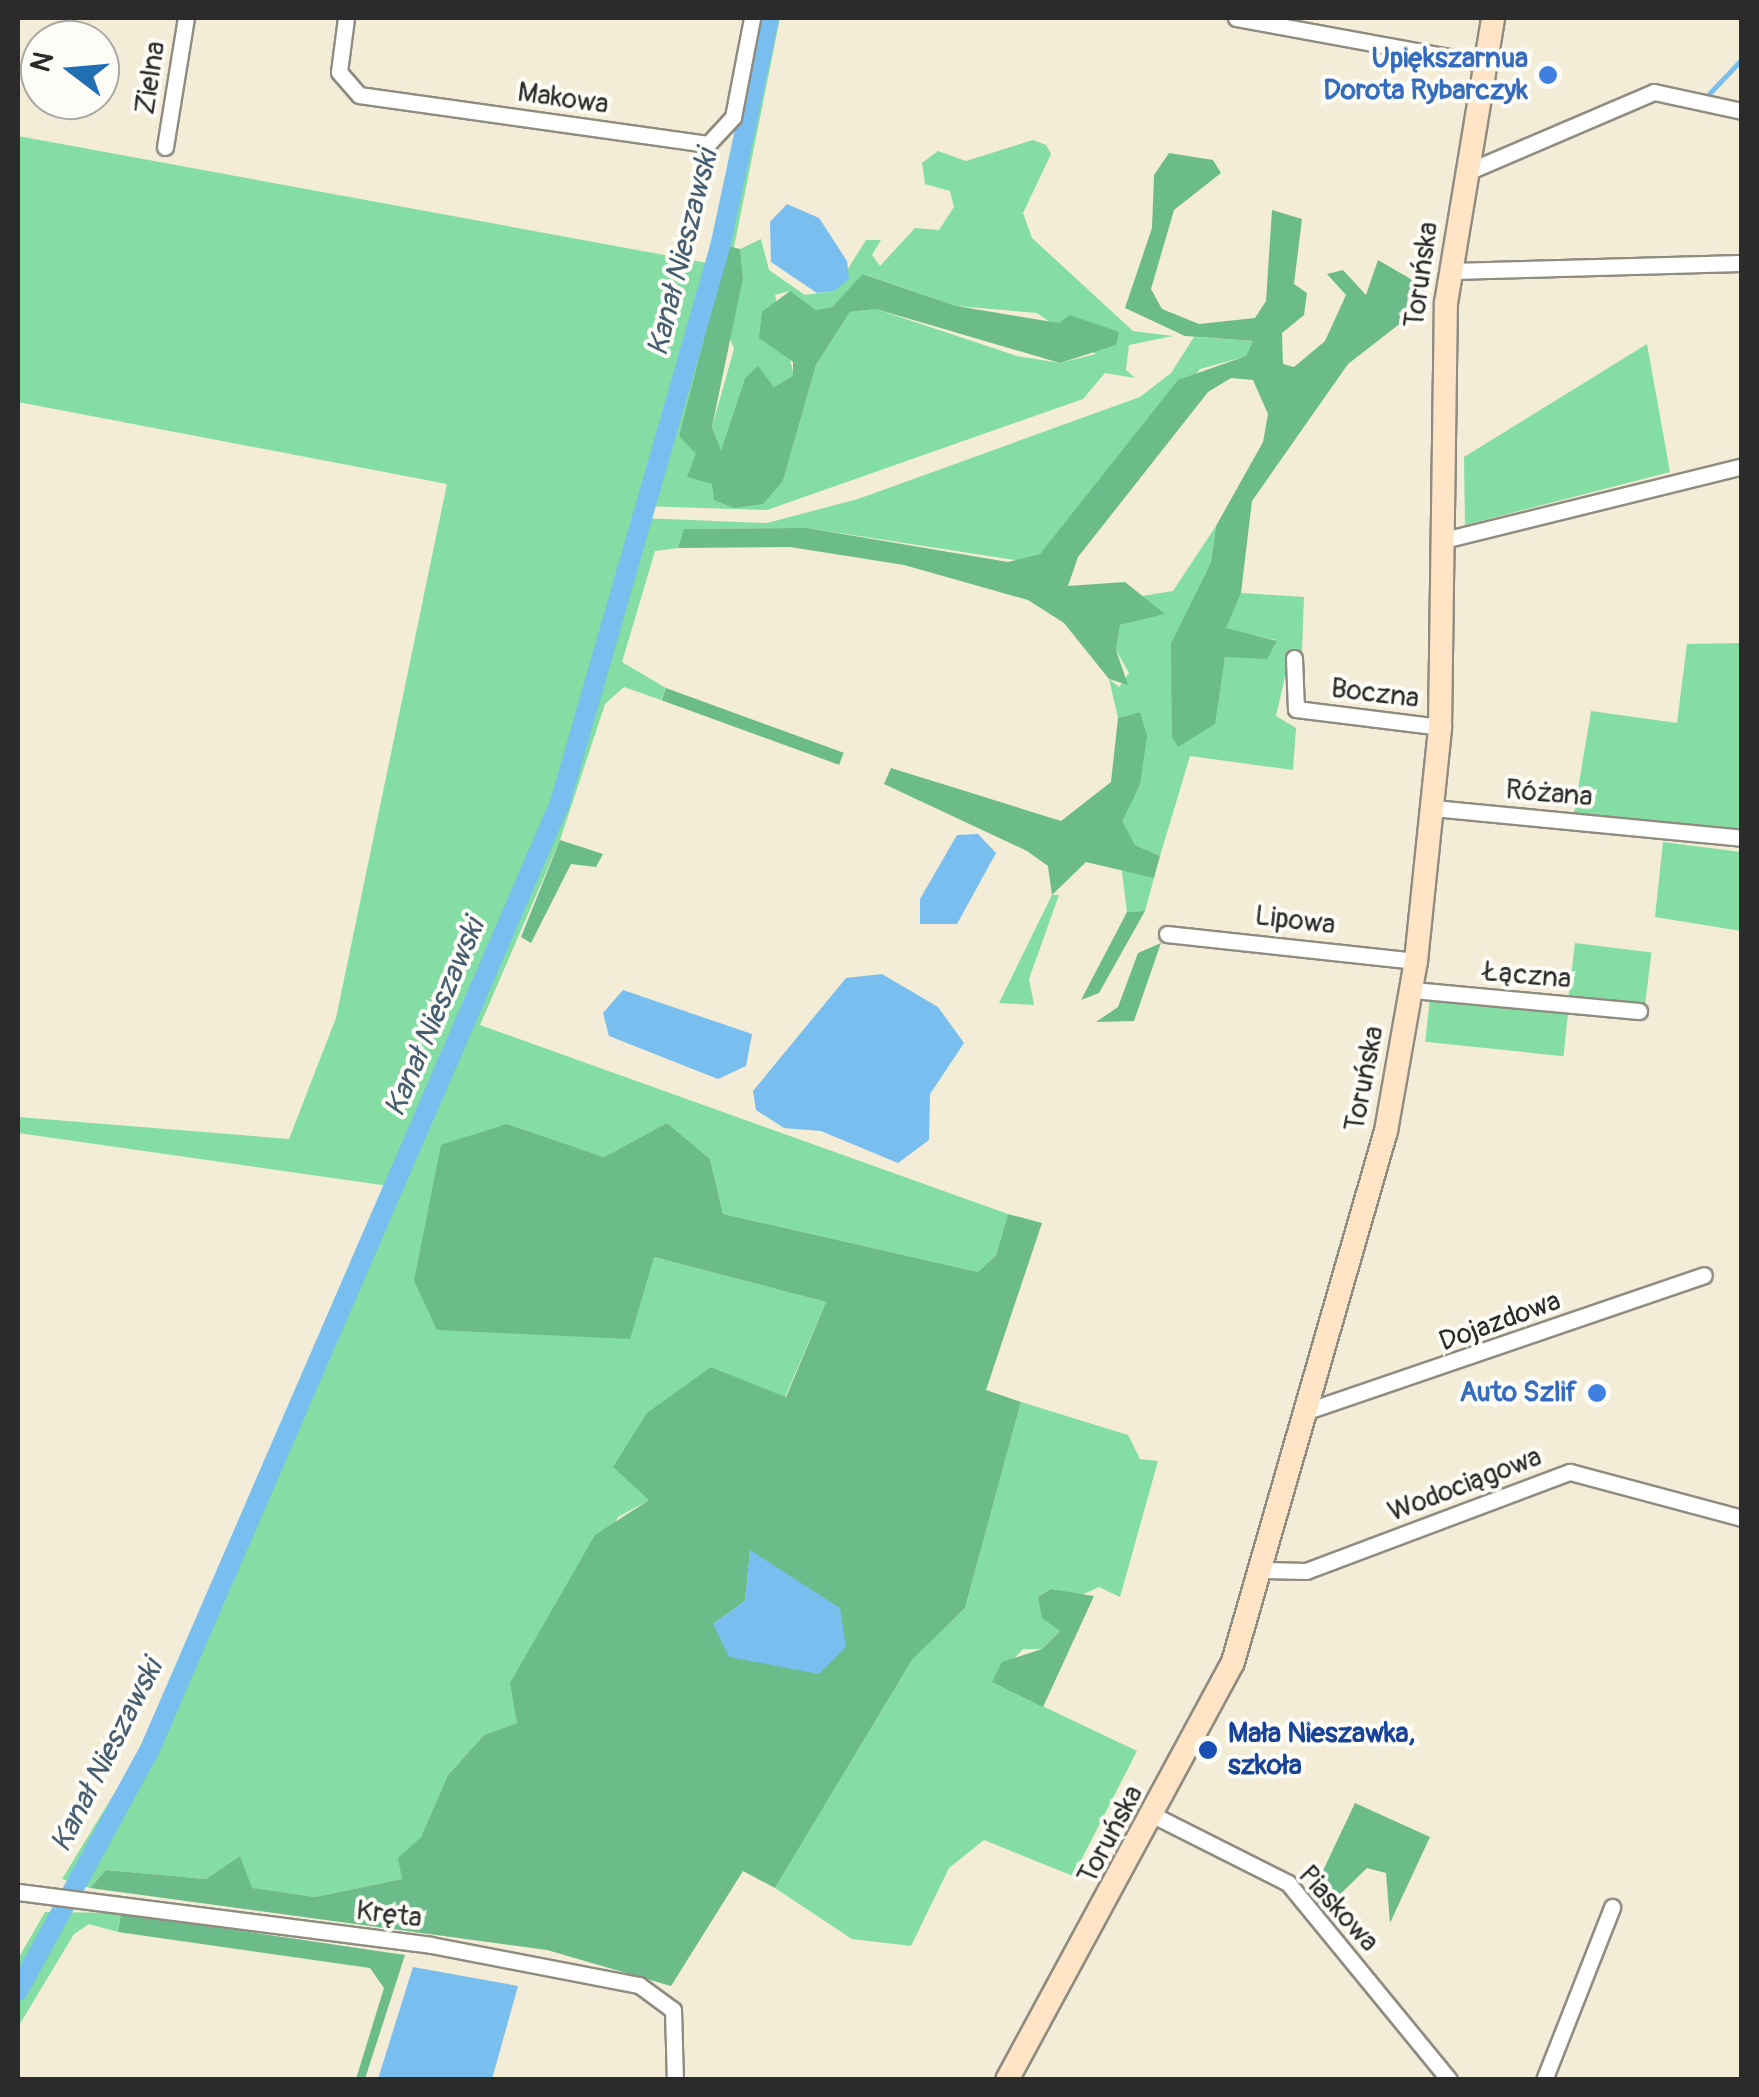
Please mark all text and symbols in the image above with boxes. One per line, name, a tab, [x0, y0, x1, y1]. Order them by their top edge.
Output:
north arrow	[20, 20, 120, 120]
street label: Zielna	[129, 39, 173, 117]
place label: Upiększarnua Dorota Rybarczyk	[1323, 42, 1528, 108]
text: N	[23, 48, 62, 76]
marker: Upiększarnua Dorota Rybarczyk	[1537, 64, 1559, 86]
street label: Makowa	[515, 76, 611, 122]
water label: Kanał Nieszawski	[640, 146, 726, 360]
street label: Toruńska	[1398, 220, 1446, 330]
street label: Boczna	[1329, 672, 1421, 716]
street label: Różana	[1504, 773, 1594, 815]
street label: Lipowa	[1253, 899, 1337, 943]
water label: Kanał Nieszawski	[377, 914, 493, 1122]
street label: Łączna	[1482, 955, 1572, 997]
street label: Toruńska	[1338, 1023, 1392, 1135]
street label: Dojazdowa	[1435, 1285, 1565, 1359]
place label: Auto Szlif	[1460, 1376, 1577, 1410]
marker: Auto Szlif	[1586, 1382, 1608, 1404]
street label: Wodociągowa	[1384, 1440, 1546, 1530]
water label: Kanał Nieszawski	[43, 1654, 171, 1858]
place label: Mała Nieszawka, szkoła	[1228, 1717, 1415, 1783]
marker: Mała Nieszawka, szkoła	[1197, 1739, 1219, 1761]
street label: Toruńska	[1071, 1780, 1151, 1890]
street label: Piaskowa	[1291, 1859, 1385, 1959]
street label: Kręta	[354, 1894, 424, 1936]

